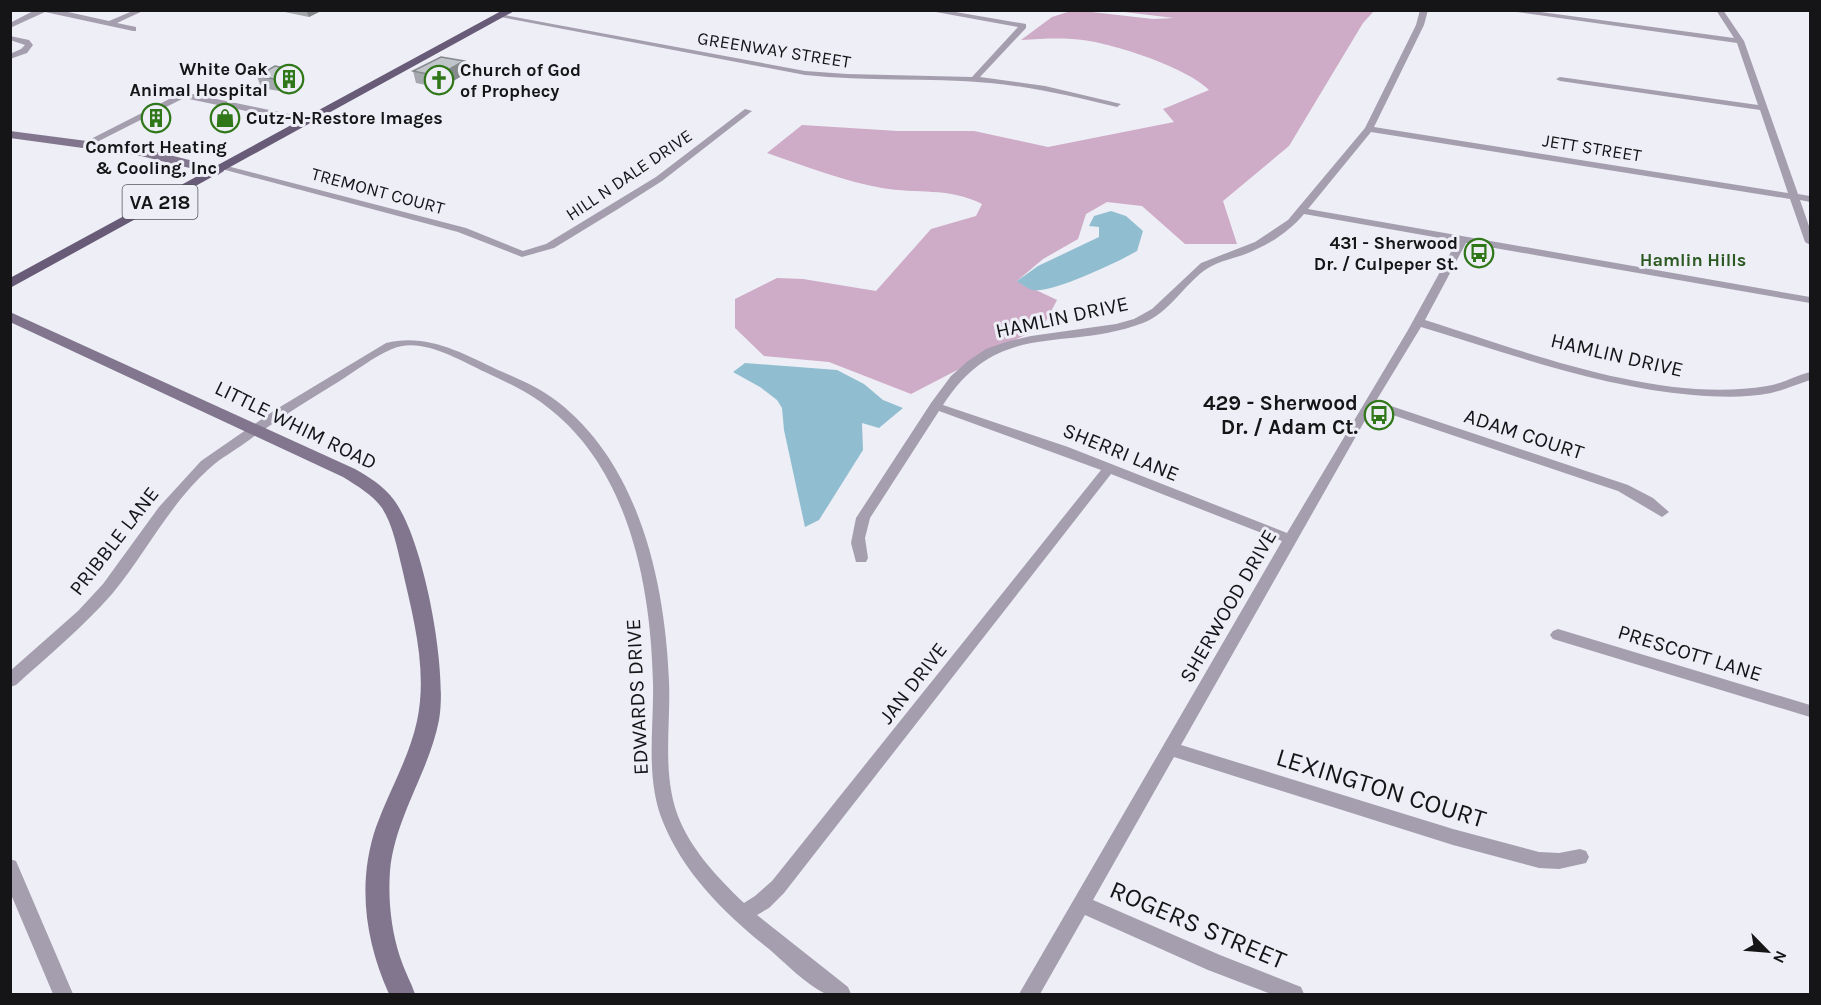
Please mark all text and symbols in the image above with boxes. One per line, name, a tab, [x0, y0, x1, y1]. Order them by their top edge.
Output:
street label: GREENWAY STREET	[696, 27, 852, 73]
place label: White Oak Animal Hospital	[130, 58, 268, 101]
place label: Church of God of Prophecy	[460, 59, 581, 102]
building icon: White Oak Animal Hospital	[273, 63, 305, 95]
church icon: Church of God of Prophecy	[423, 64, 455, 96]
building icon: Comfort Heating & Cooling, Inc	[140, 102, 172, 134]
shop icon: Cutz-N-Restore Images	[209, 102, 241, 134]
place label: Cutz-N-Restore Images	[246, 107, 443, 129]
street label: HILL N DALE DRIVE	[562, 125, 696, 225]
street label: JETT STREET	[1541, 129, 1643, 167]
place label: Comfort Heating & Cooling, Inc	[85, 136, 227, 179]
street label: TREMONT COURT	[309, 163, 447, 219]
road number: VA 218	[122, 185, 198, 219]
place label: 431 - Sherwood Dr. / Culpeper St.	[1314, 232, 1458, 275]
bus stop icon: 431 - Sherwood Dr. / Culpeper St.	[1463, 237, 1495, 269]
district label: Hamlin Hills	[1640, 249, 1746, 271]
street label: HAMLIN DRIVE	[993, 291, 1131, 343]
street label: HAMLIN DRIVE	[1548, 328, 1686, 382]
street label: LITTLE WHIM ROAD	[211, 375, 381, 475]
place label: 429 - Sherwood Dr. / Adam Ct.	[1203, 391, 1358, 439]
bus stop icon: 429 - Sherwood Dr. / Adam Ct.	[1363, 399, 1395, 431]
street label: ADAM COURT	[1461, 403, 1587, 465]
street label: SHERRI LANE	[1059, 418, 1183, 486]
street label: PRIBBLE LANE	[64, 482, 164, 600]
street label: SHERWOOD DRIVE	[1175, 525, 1281, 687]
street label: EDWARDS DRIVE	[621, 618, 653, 776]
street label: PRESCOTT LANE	[1615, 620, 1765, 686]
street label: JAN DRIVE	[874, 638, 952, 728]
street label: LEXINGTON COURT	[1272, 741, 1490, 835]
street label: ROGERS STREET	[1105, 874, 1291, 976]
north arrow	[1737, 921, 1797, 981]
text: N	[1769, 948, 1791, 966]

